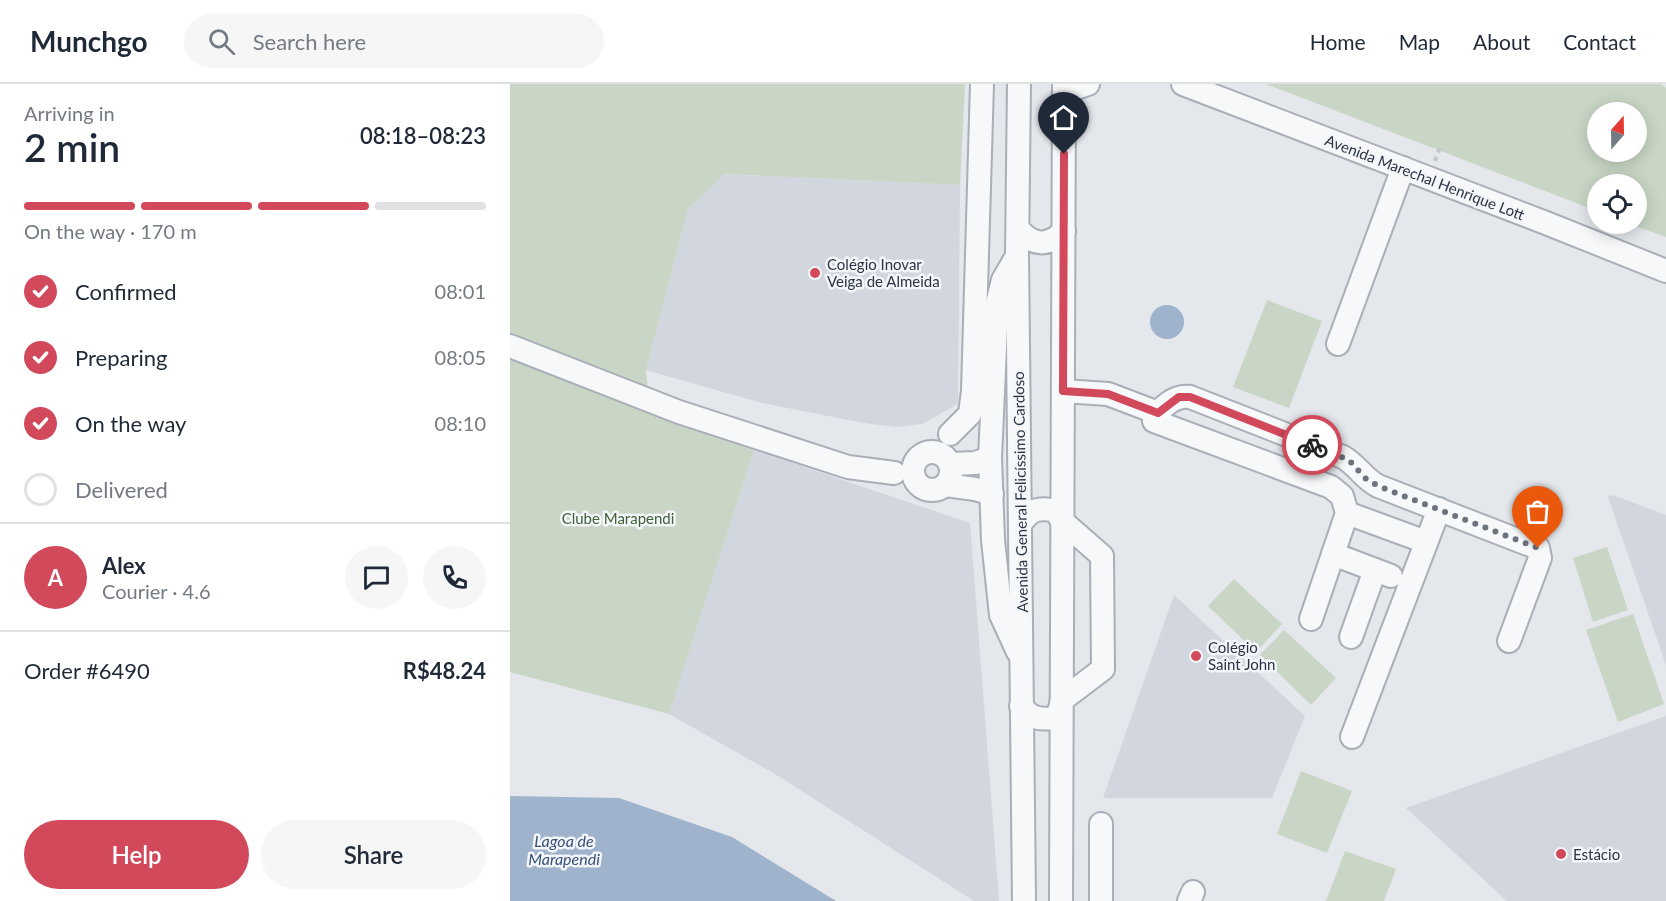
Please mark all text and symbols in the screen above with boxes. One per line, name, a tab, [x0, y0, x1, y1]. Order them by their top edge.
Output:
search box	[184, 14, 604, 68]
text: Munchgo	[30, 24, 148, 58]
icon: search	[205, 25, 238, 58]
text: Search here	[253, 28, 366, 55]
text: Home	[1310, 29, 1366, 54]
text: Map	[1399, 29, 1440, 54]
text: About	[1473, 29, 1530, 54]
text: Contact	[1563, 29, 1636, 54]
pin	[1038, 92, 1089, 154]
text: Arriving in	[24, 101, 115, 125]
icon: home	[1047, 101, 1080, 134]
north arrow	[1587, 102, 1647, 162]
map controls	[1587, 102, 1647, 234]
text: 08:18–08:23	[360, 122, 486, 149]
text: 2 min	[24, 124, 120, 170]
street label: Avenida Marechal Henrique Lott	[1323, 131, 1528, 224]
button: locate	[1587, 174, 1647, 234]
text: On the way · 170 m	[24, 219, 197, 243]
place label: Colégio Inovar Veiga de Almeida	[827, 255, 940, 290]
marker: Colégio Inovar Veiga de Almeida	[808, 266, 822, 280]
icon: check	[24, 275, 57, 308]
text: Confirmed	[75, 278, 177, 305]
text: 08:01	[435, 279, 486, 303]
icon: check	[24, 341, 57, 374]
text: Preparing	[75, 344, 167, 371]
text: 08:05	[435, 345, 486, 369]
street label: Avenida General Felicíssimo Cardoso	[1009, 371, 1031, 613]
icon: check	[24, 407, 57, 440]
text: On the way	[75, 410, 186, 437]
text: 08:10	[435, 411, 486, 435]
courier	[1282, 415, 1342, 475]
icon: bike	[1296, 429, 1329, 462]
text: Delivered	[75, 476, 168, 503]
pin	[1512, 486, 1563, 548]
icon: bag	[1521, 495, 1554, 528]
park label: Clube Marapendi	[562, 509, 674, 527]
button: chat	[345, 546, 408, 609]
button: phone	[423, 546, 486, 609]
text: Alex	[102, 552, 146, 579]
text: A	[48, 564, 63, 591]
text: Courier · 4.6	[102, 579, 211, 603]
place label: Colégio Saint John	[1208, 638, 1275, 673]
marker: Colégio Saint John	[1189, 649, 1203, 663]
text: Order #6490	[24, 657, 150, 684]
text: R$48.24	[403, 657, 486, 684]
button: Help	[24, 820, 249, 889]
button: Share	[261, 820, 486, 889]
water label: Lagoa de Marapendi	[528, 831, 600, 868]
place label: Estácio	[1573, 845, 1620, 863]
marker: Estácio	[1554, 847, 1568, 861]

